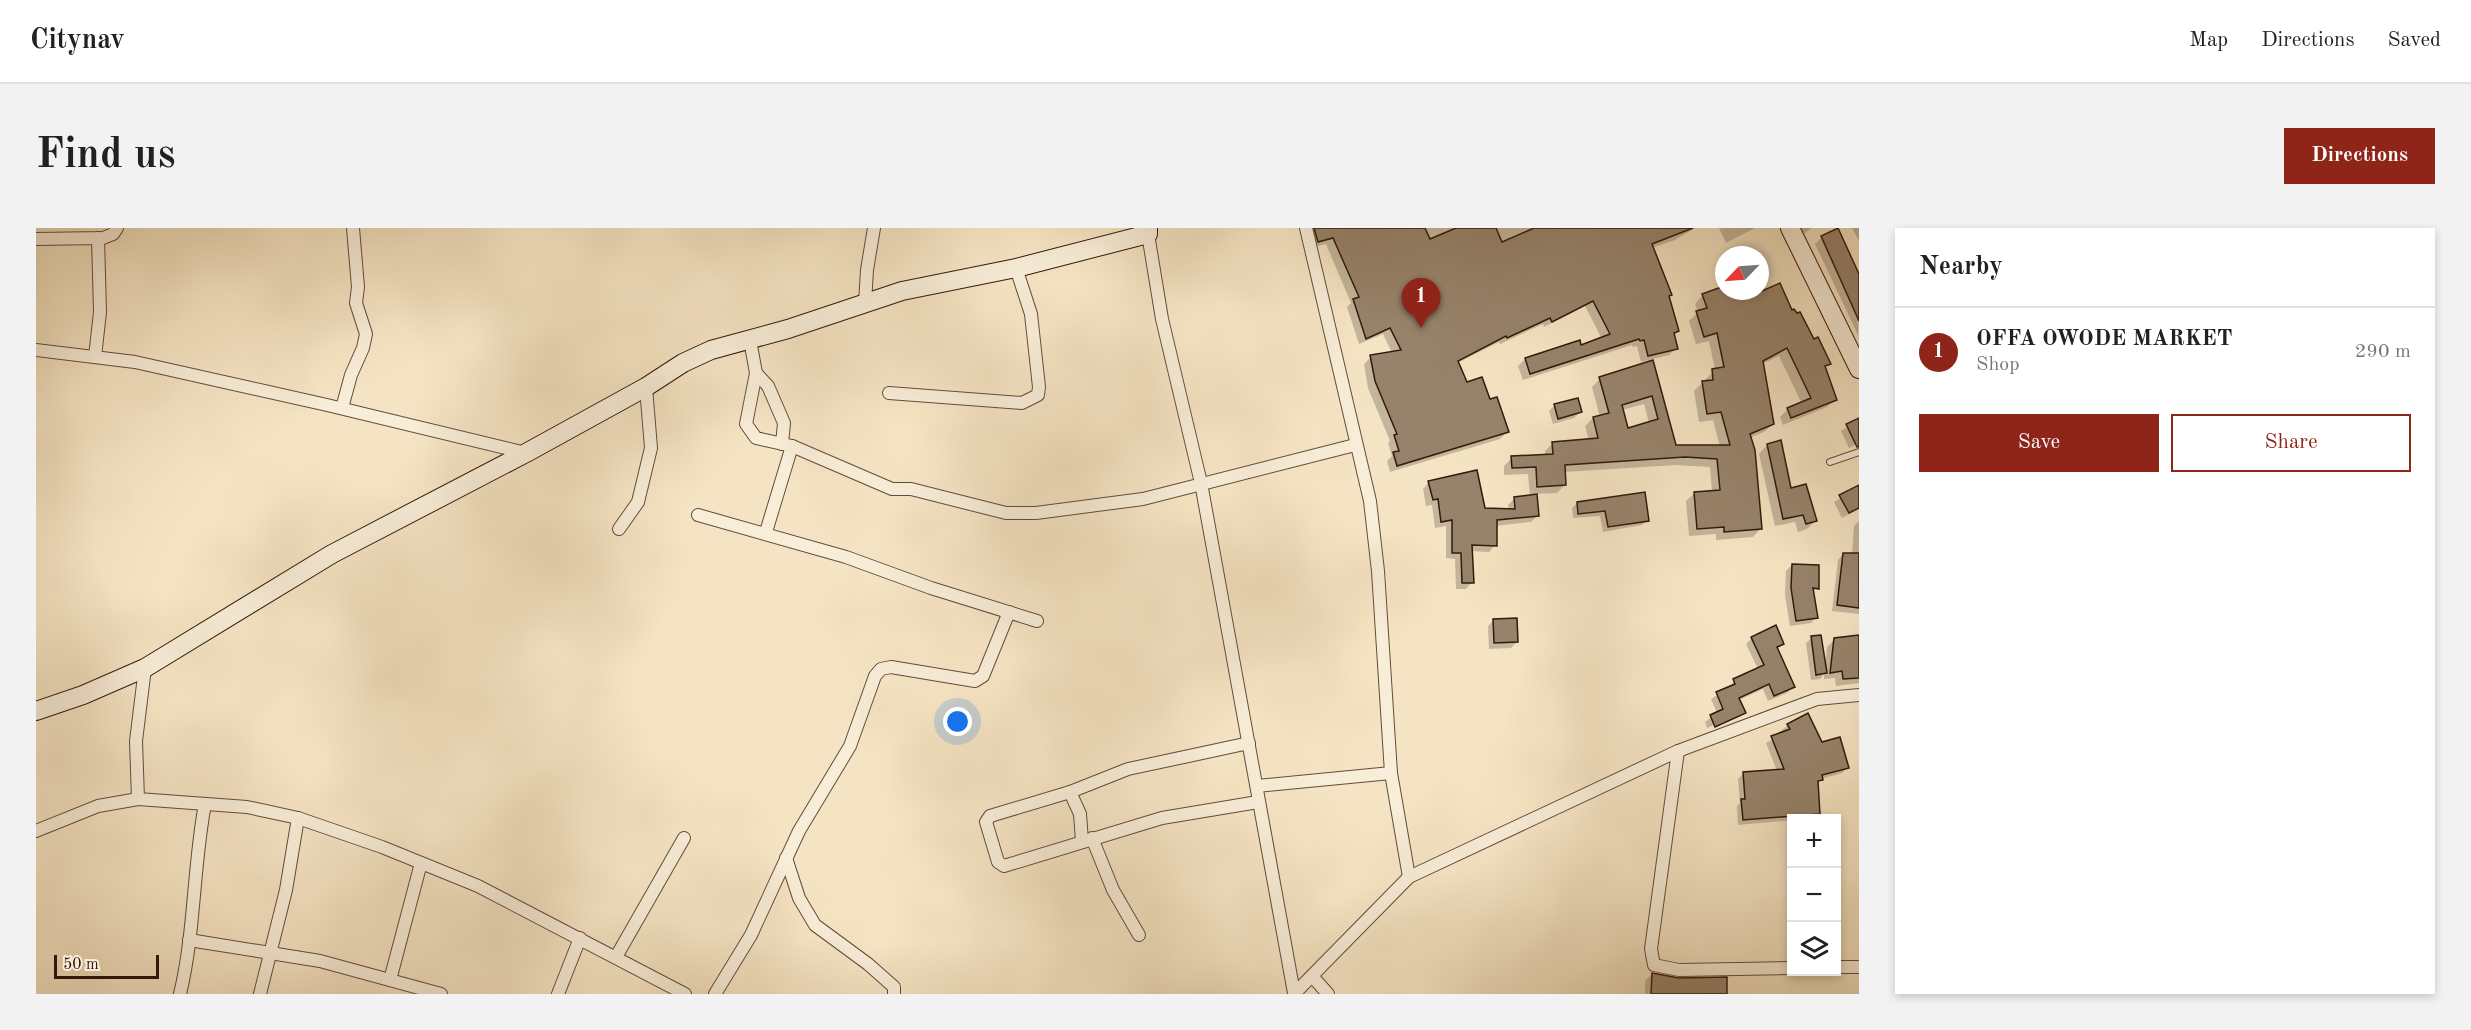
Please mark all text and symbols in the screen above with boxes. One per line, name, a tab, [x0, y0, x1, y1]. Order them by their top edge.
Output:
text: Citynav	[30, 27, 125, 55]
text: Map	[2189, 30, 2228, 51]
text: Directions	[2261, 30, 2355, 51]
text: Saved	[2388, 30, 2441, 51]
button: Directions	[2284, 128, 2435, 184]
text: Find us	[36, 135, 175, 177]
north arrow	[1715, 246, 1769, 300]
text: Nearby	[1919, 254, 2003, 280]
pin: 1	[1402, 279, 1440, 328]
text: OFFA OWODE MARKET	[1976, 328, 2233, 350]
text: 1	[1933, 342, 1944, 362]
text: 290 m	[2355, 342, 2411, 362]
text: Shop	[1976, 355, 2020, 375]
button: Save	[1919, 414, 2159, 472]
button: Share	[2171, 414, 2411, 472]
your location	[943, 707, 972, 736]
map controls	[1787, 814, 1841, 976]
button: +	[1787, 814, 1841, 868]
button: −	[1787, 868, 1841, 922]
button: layers	[1787, 922, 1841, 976]
scale bar	[54, 952, 159, 980]
text: 50 m	[63, 957, 99, 973]

